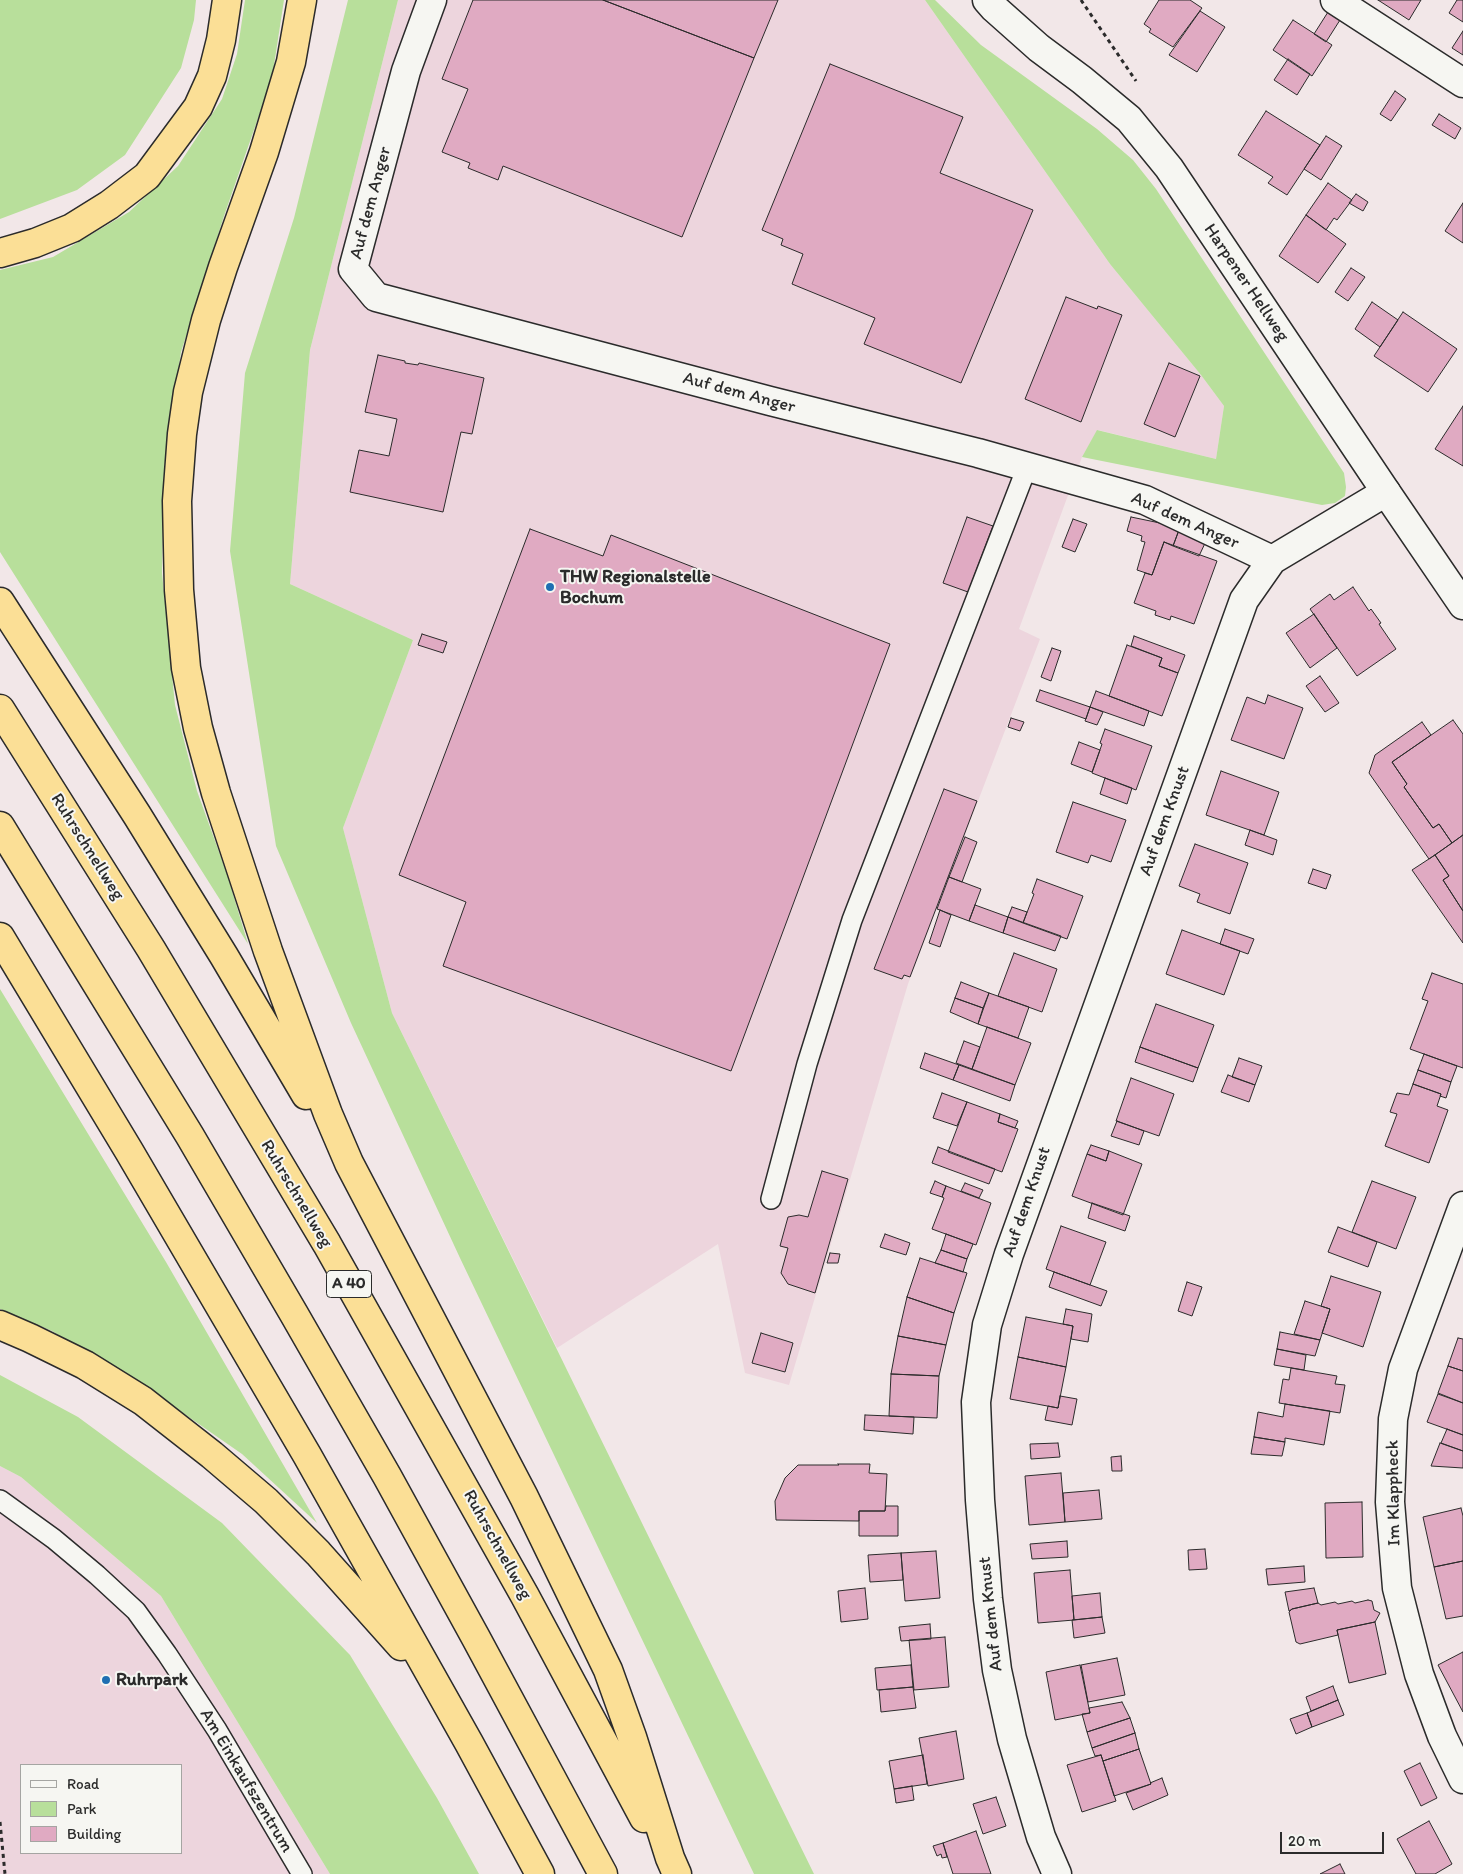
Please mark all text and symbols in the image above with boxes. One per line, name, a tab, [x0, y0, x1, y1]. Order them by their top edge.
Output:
street label: Auf dem Anger	[346, 144, 396, 262]
street label: Harpener Hellweg	[1199, 220, 1293, 346]
street label: Auf dem Anger	[680, 368, 798, 418]
street label: Auf dem Anger	[1128, 488, 1242, 554]
place label: THW Regionalstelle Bochum	[560, 566, 711, 608]
marker: THW Regionalstelle Bochum	[544, 581, 556, 593]
street label: Auf dem Knust	[1135, 763, 1195, 879]
street label: Ruhrschnellweg	[46, 790, 128, 904]
street label: Ruhrschnellweg	[255, 1136, 337, 1252]
street label: Auf dem Knust	[998, 1144, 1056, 1260]
road number: A 40	[326, 1270, 372, 1298]
street label: Im Klappheck	[1382, 1440, 1406, 1546]
street label: Ruhrschnellweg	[458, 1486, 536, 1604]
street label: Auf dem Knust	[974, 1556, 1008, 1672]
place label: Ruhrpark	[116, 1669, 188, 1691]
marker: Ruhrpark	[100, 1674, 112, 1686]
street label: Am Einkaufszentrum	[195, 1705, 297, 1857]
legend	[20, 1764, 182, 1854]
text: Road	[67, 1775, 99, 1793]
text: Park	[67, 1800, 97, 1818]
scale bar	[1283, 1822, 1387, 1854]
text: Building	[67, 1825, 121, 1843]
text: 20 m	[1288, 1832, 1321, 1850]

